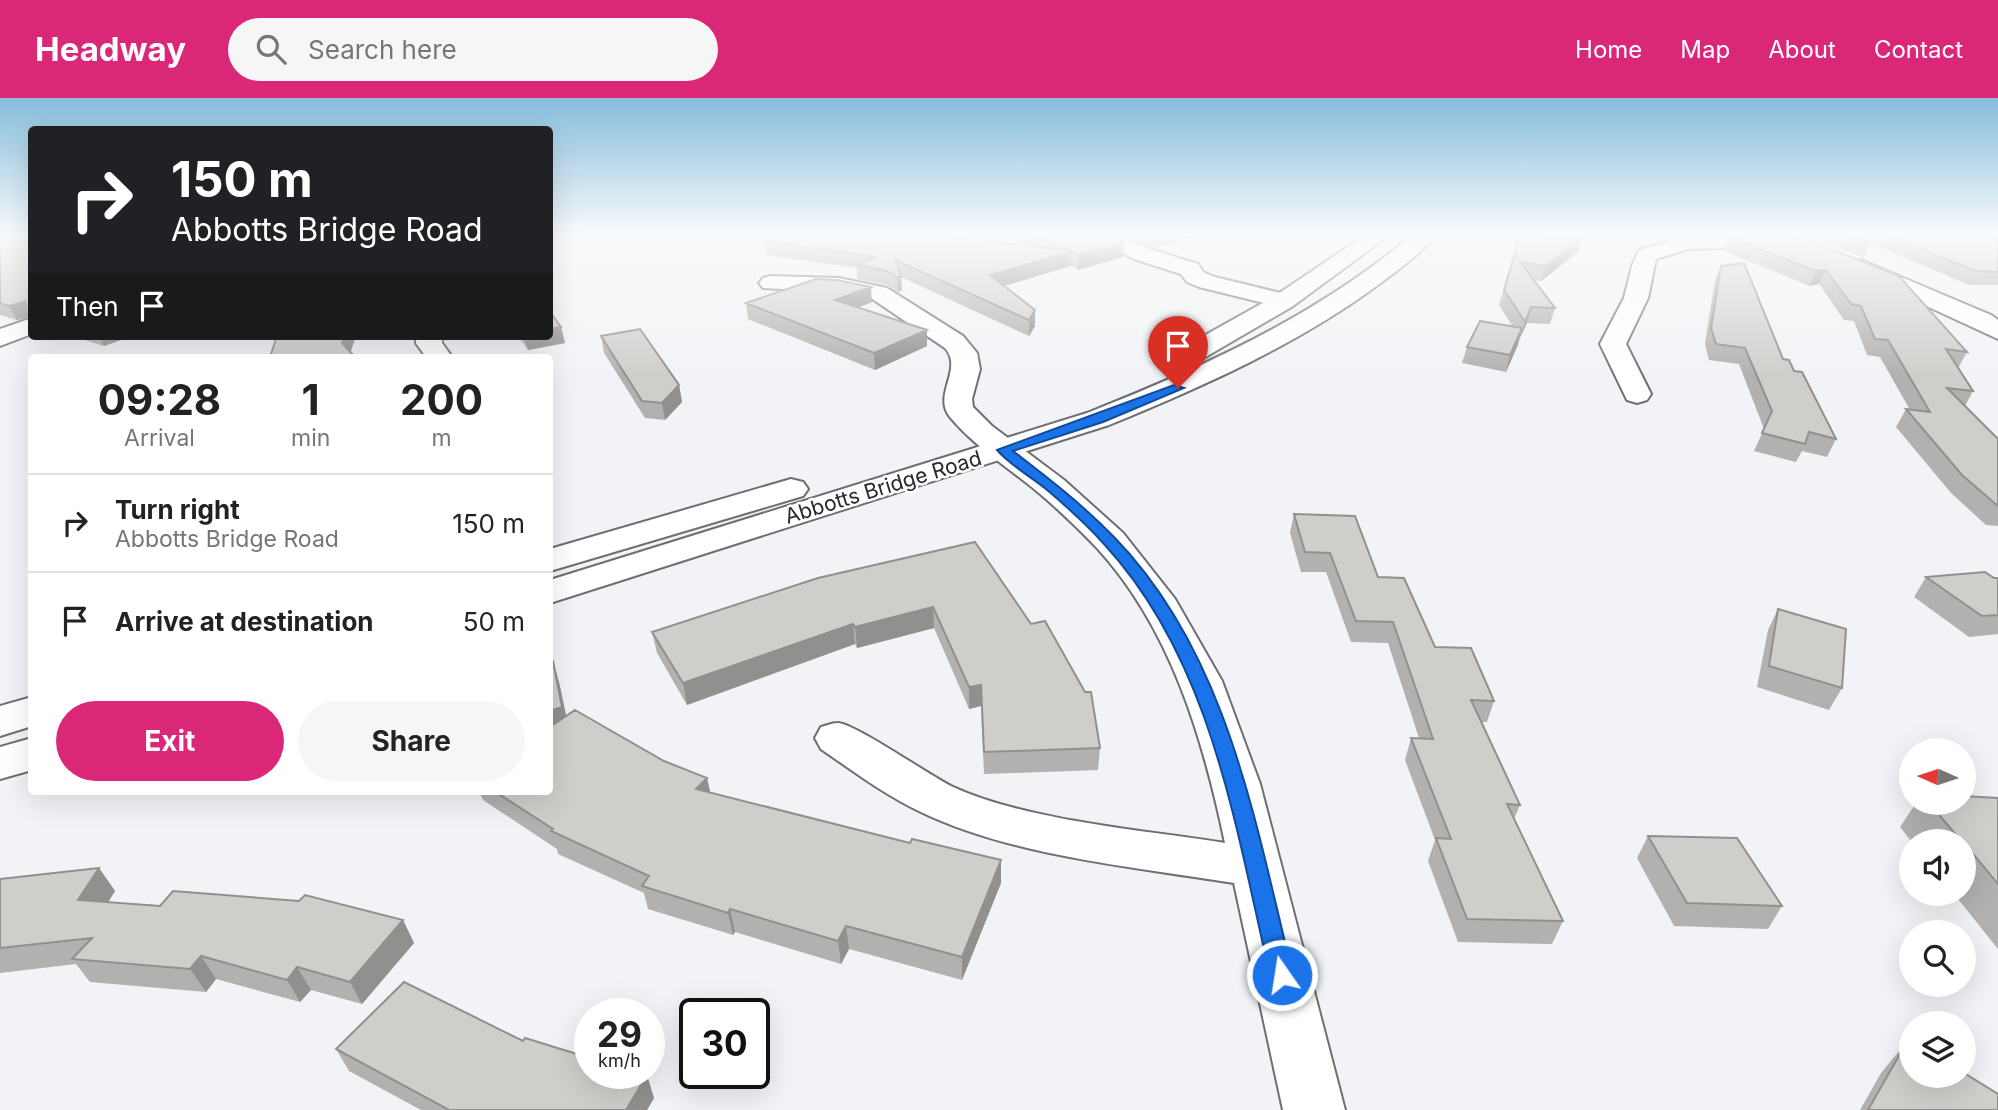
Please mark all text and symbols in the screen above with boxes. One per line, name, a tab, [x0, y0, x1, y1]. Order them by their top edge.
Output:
search box	[228, 18, 718, 81]
text: Headway	[35, 29, 186, 69]
icon: search	[252, 30, 290, 68]
text: Search here	[308, 34, 457, 65]
text: Home	[1575, 35, 1642, 64]
text: Map	[1680, 35, 1730, 64]
text: About	[1768, 35, 1836, 64]
text: Contact	[1874, 35, 1963, 64]
text: 150 m	[171, 150, 313, 209]
icon: right	[56, 154, 147, 245]
text: Abbotts Bridge Road	[171, 210, 482, 249]
icon: arrive	[133, 287, 171, 325]
text: Then	[56, 291, 119, 322]
pin	[1148, 316, 1208, 388]
icon: arrive	[1159, 327, 1197, 365]
text: 09:28	[98, 374, 221, 425]
text: 1	[302, 374, 320, 425]
text: 200	[400, 374, 483, 425]
text: Arrival	[124, 424, 195, 452]
text: min	[291, 424, 330, 452]
text: m	[432, 424, 452, 452]
street label: Abbotts Bridge Road	[782, 445, 984, 529]
text: Turn right	[115, 494, 240, 525]
icon: right	[56, 504, 94, 542]
text: 150 m	[452, 508, 525, 539]
text: Abbotts Bridge Road	[115, 525, 339, 553]
icon: arrive	[56, 602, 94, 640]
text: Arrive at destination	[115, 606, 374, 637]
text: 50 m	[463, 606, 525, 637]
button: Exit	[56, 701, 284, 781]
button: Share	[298, 701, 525, 781]
north arrow	[1899, 738, 1976, 816]
map controls	[1899, 738, 1976, 1088]
button: sound	[1899, 829, 1976, 906]
button: search	[1899, 920, 1976, 997]
position arrow	[1245, 938, 1319, 1012]
speed limit sign: 30	[679, 998, 770, 1089]
button: layers	[1899, 1011, 1976, 1088]
text: 29	[597, 1013, 642, 1055]
text: km/h	[598, 1050, 641, 1071]

